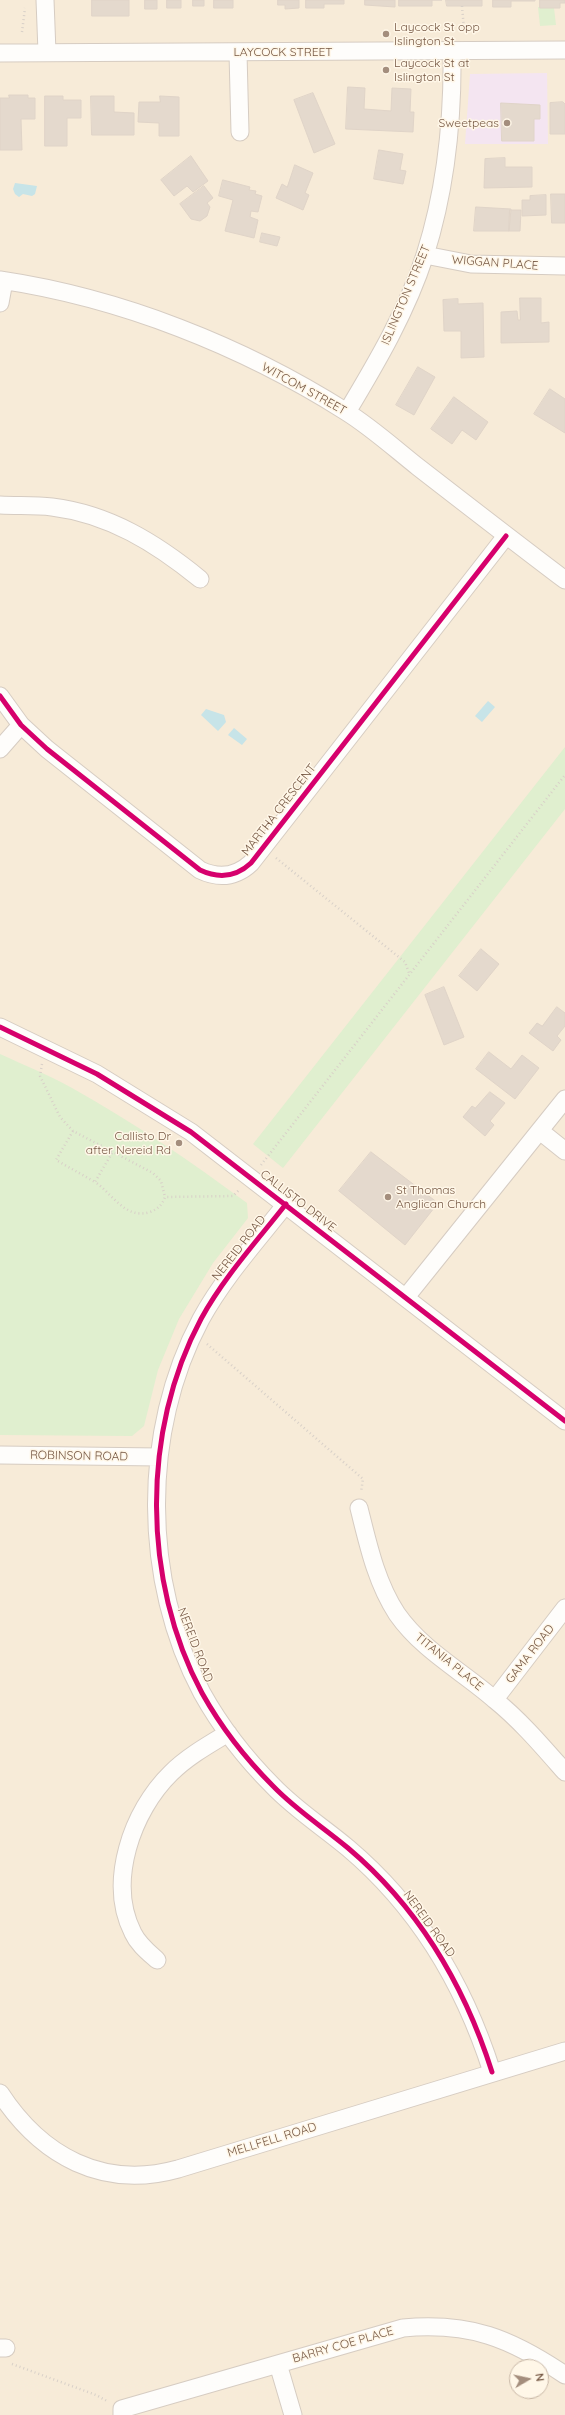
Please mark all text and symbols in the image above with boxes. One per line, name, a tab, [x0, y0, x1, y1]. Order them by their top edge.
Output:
place label: Laycock St opp Islington St	[394, 20, 480, 48]
marker: Laycock St opp Islington St	[381, 29, 391, 39]
street label: LAYCOCK STREET	[233, 45, 333, 59]
place label: Laycock St at Islington St	[394, 56, 469, 84]
marker: Laycock St at Islington St	[381, 65, 391, 75]
place label: Sweetpeas	[439, 116, 499, 130]
marker: Sweetpeas	[502, 118, 512, 128]
street label: ISLINGTON STREET	[378, 243, 434, 347]
street label: WIGGAN PLACE	[451, 253, 539, 273]
street label: WITCOM STREET	[259, 360, 349, 418]
street label: MARTHA CRESCENT	[239, 761, 319, 859]
place label: Callisto Dr after Nereid Rd	[86, 1129, 171, 1157]
marker: Callisto Dr after Nereid Rd	[174, 1138, 184, 1148]
street label: CALLISTO DRIVE	[257, 1167, 339, 1235]
place label: St Thomas Anglican Church	[396, 1183, 486, 1211]
marker: St Thomas Anglican Church	[383, 1192, 393, 1202]
street label: NEREID ROAD	[209, 1213, 269, 1283]
street label: ROBINSON ROAD	[30, 1448, 128, 1464]
street label: NEREID ROAD	[174, 1606, 216, 1684]
street label: GAMA ROAD	[503, 1622, 557, 1686]
street label: TITANIA PLACE	[412, 1630, 486, 1694]
street label: NEREID ROAD	[400, 1888, 458, 1960]
street label: MELLFELL ROAD	[226, 2120, 318, 2160]
street label: BARRY COE PLACE	[291, 2324, 395, 2366]
north arrow	[509, 2359, 549, 2399]
text: N	[532, 2372, 547, 2382]

